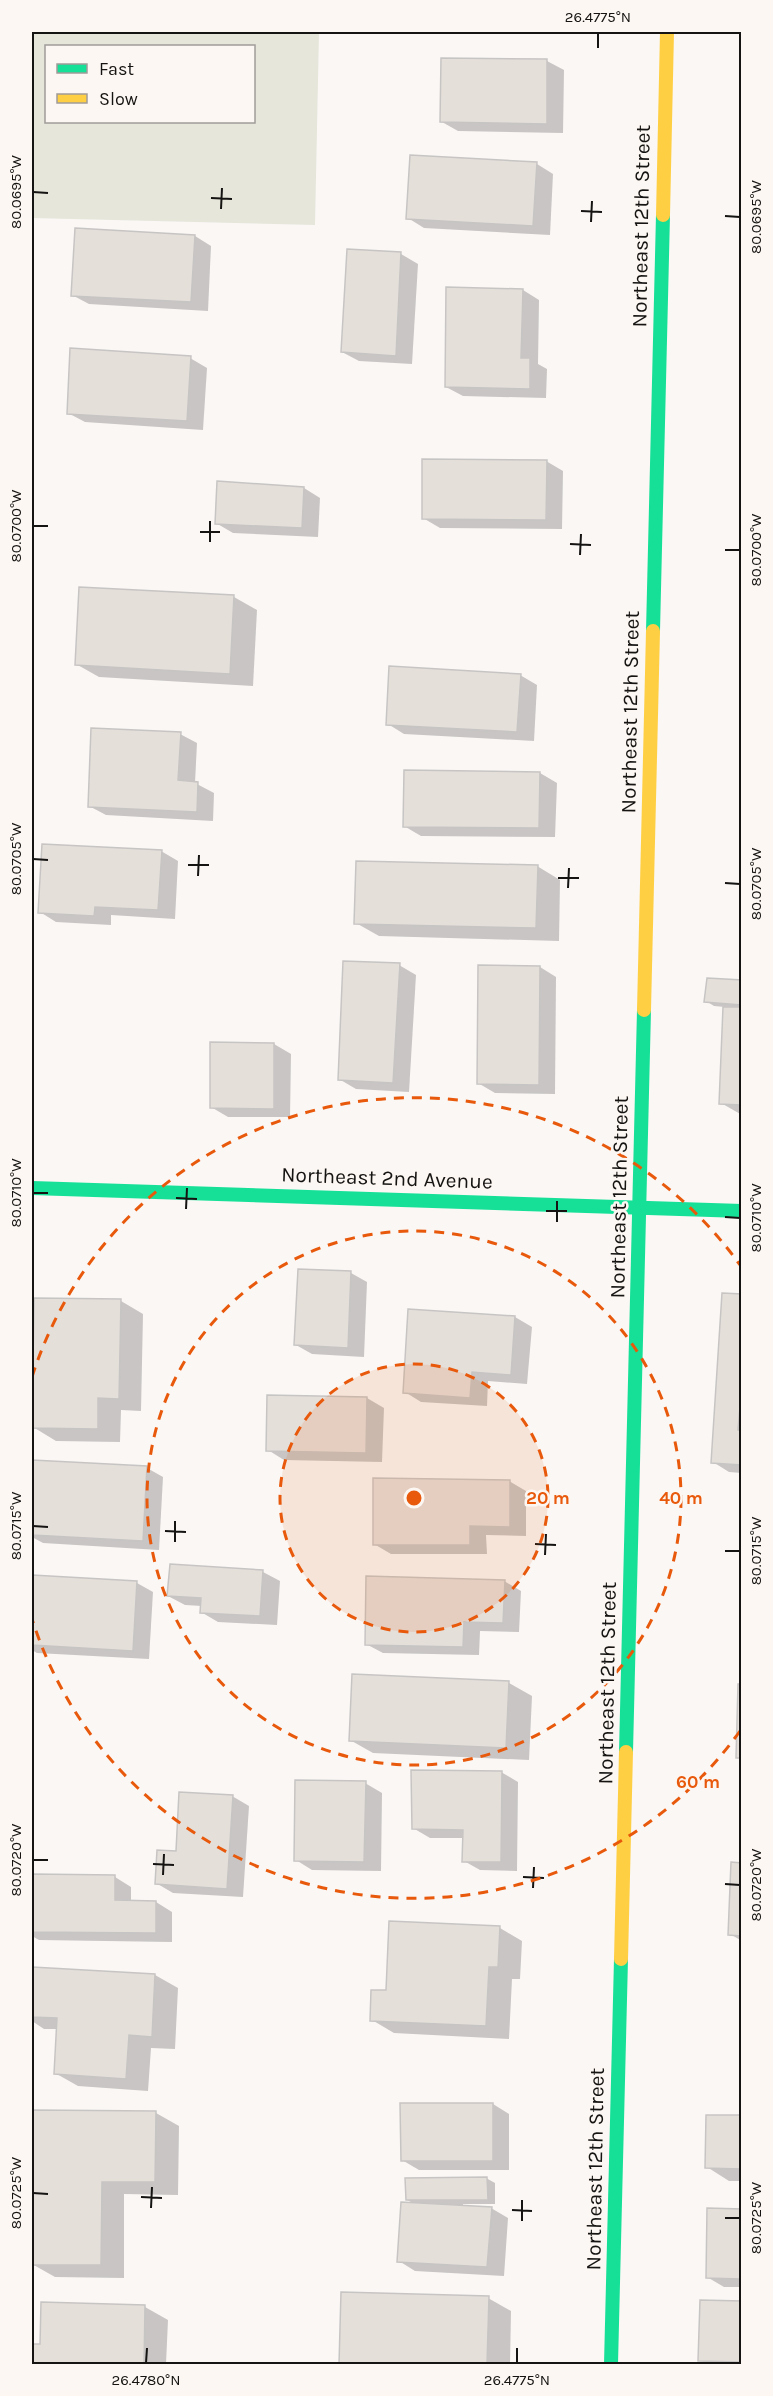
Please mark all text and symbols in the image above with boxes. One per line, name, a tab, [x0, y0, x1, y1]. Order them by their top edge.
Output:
text: 26.4775°N	[565, 8, 631, 26]
legend	[45, 45, 255, 123]
text: Fast	[99, 58, 134, 80]
text: Slow	[99, 88, 138, 110]
street label: Northeast 12th Street	[627, 124, 655, 327]
text: 80.0695°W	[7, 154, 25, 229]
text: 80.0695°W	[747, 179, 765, 254]
text: 80.0700°W	[7, 489, 25, 563]
text: 80.0700°W	[747, 513, 765, 587]
street label: Northeast 12th Street	[616, 610, 644, 813]
text: 80.0705°W	[7, 822, 25, 895]
text: 80.0705°W	[747, 847, 765, 920]
street label: Northeast 12th Street	[605, 1095, 633, 1298]
text: 80.0710°W	[7, 1158, 25, 1228]
street label: Northeast 2nd Avenue	[281, 1162, 493, 1194]
text: 80.0710°W	[747, 1183, 765, 1253]
text: 20 m	[526, 1487, 570, 1509]
text: 40 m	[659, 1487, 703, 1509]
centre of rings	[404, 1488, 424, 1508]
text: 80.0715°W	[7, 1491, 25, 1560]
text: 80.0715°W	[747, 1516, 765, 1585]
street label: Northeast 12th Street	[593, 1581, 621, 1784]
text: 60 m	[676, 1771, 720, 1793]
text: 80.0720°W	[7, 1823, 25, 1896]
text: 80.0720°W	[747, 1848, 765, 1921]
street label: Northeast 12th Street	[581, 2067, 609, 2270]
text: 80.0725°W	[7, 2156, 25, 2229]
text: 80.0725°W	[747, 2181, 765, 2254]
text: 26.4780°N	[112, 2371, 180, 2389]
text: 26.4775°N	[484, 2371, 550, 2389]

